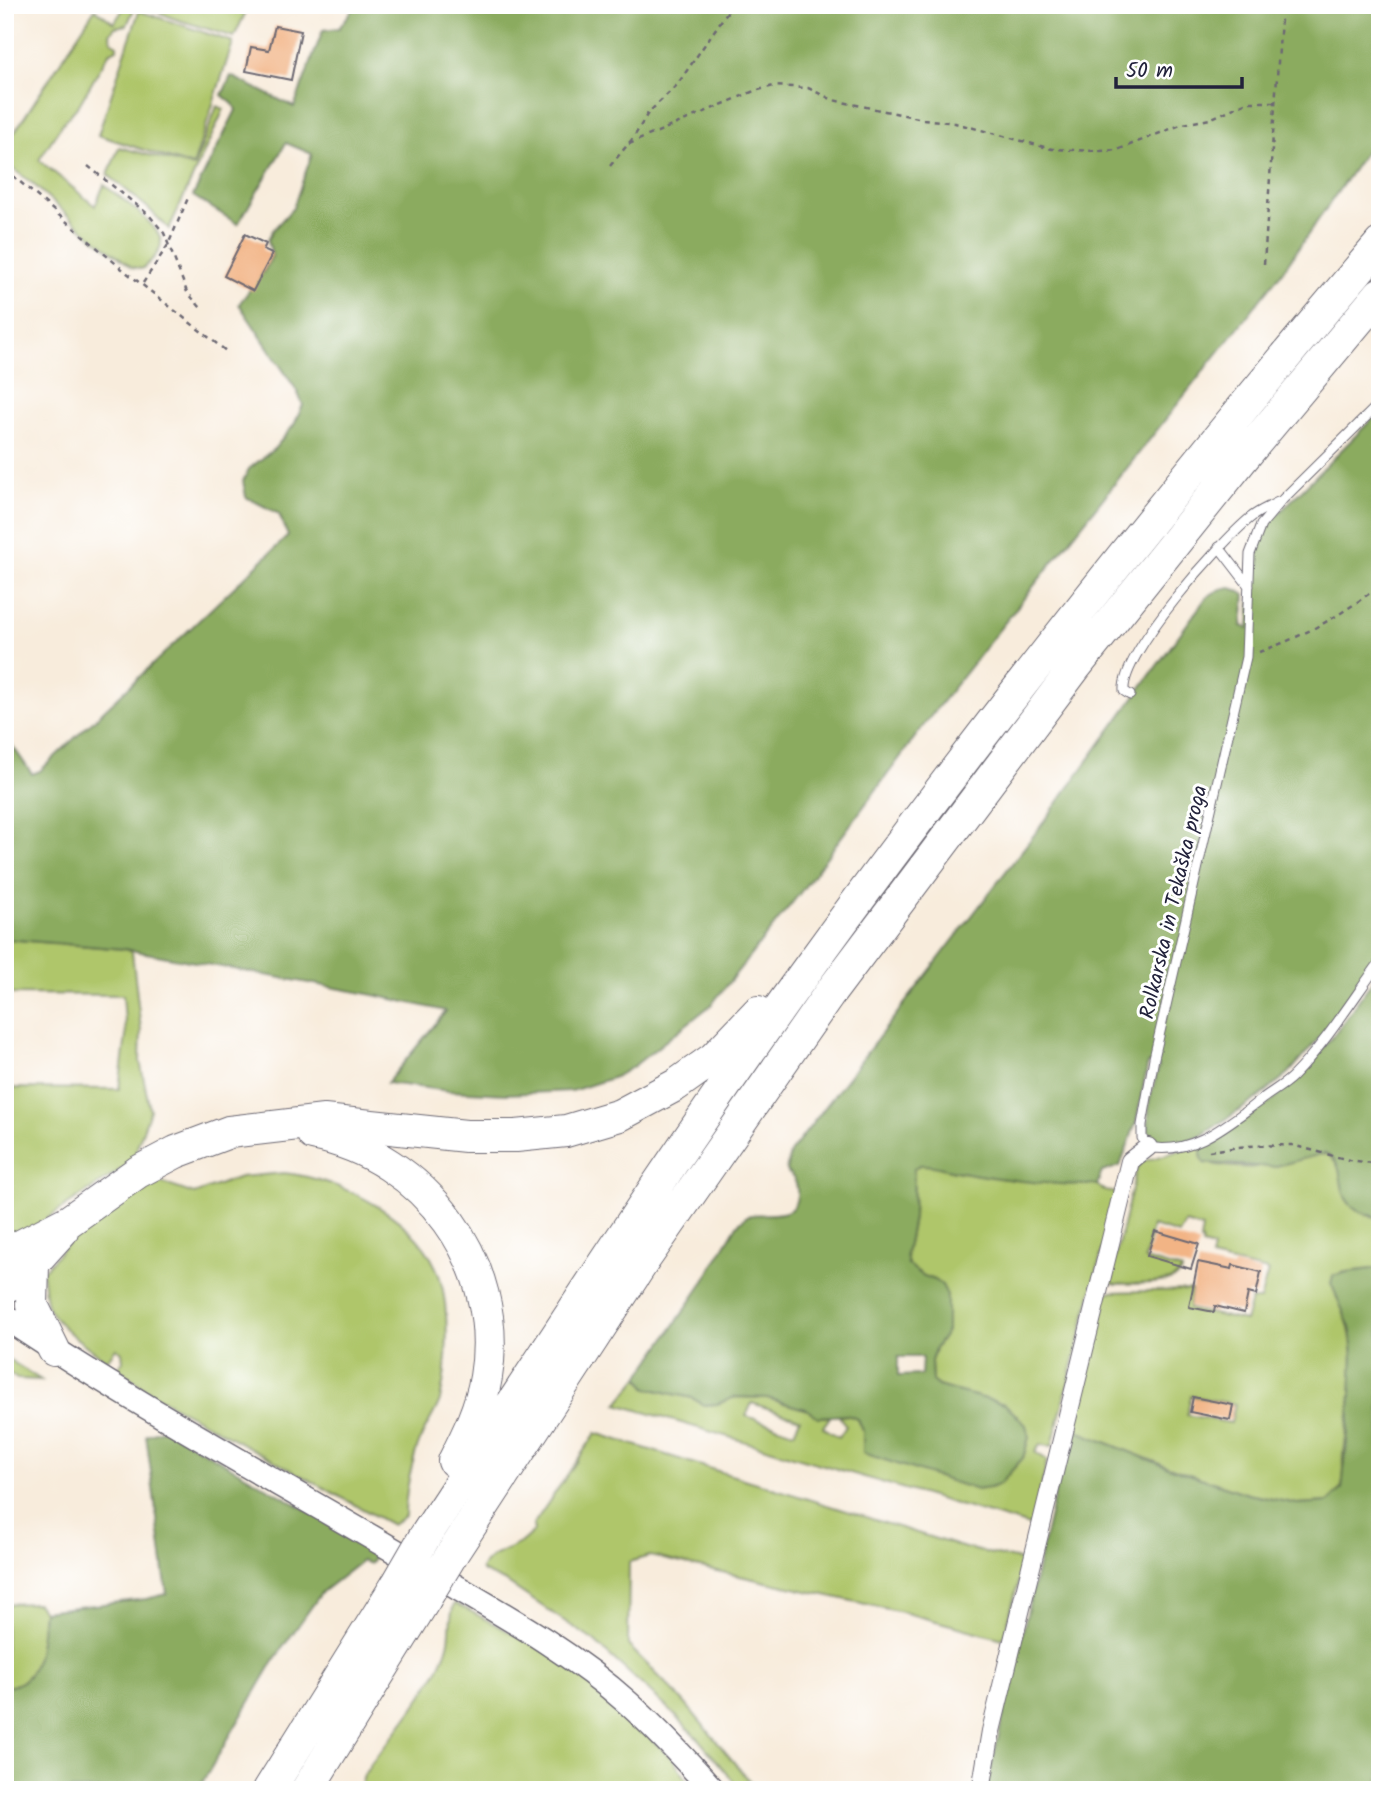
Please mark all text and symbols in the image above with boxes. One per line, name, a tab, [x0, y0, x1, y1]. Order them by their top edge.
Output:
scale bar	[1116, 46, 1242, 90]
text: 50 m	[1126, 55, 1173, 88]
street label: Rolkarska in Tekaška proga	[1131, 782, 1217, 1023]

